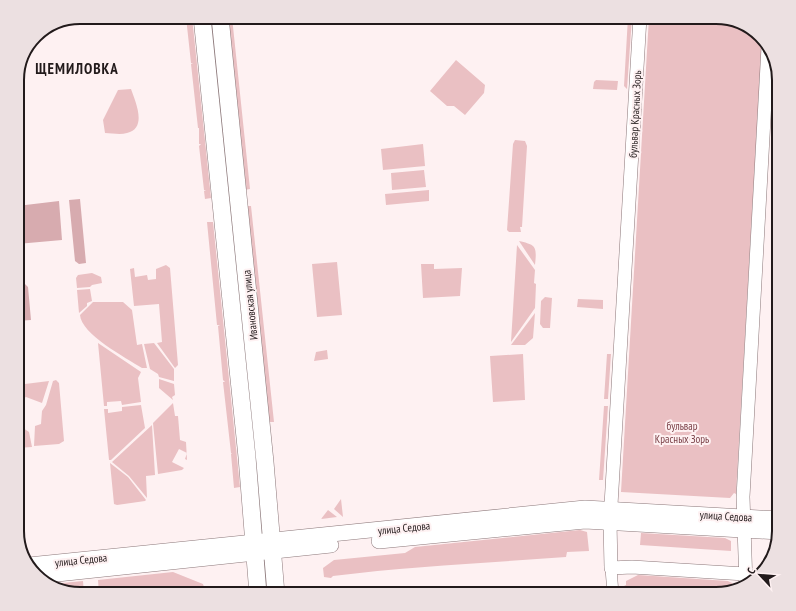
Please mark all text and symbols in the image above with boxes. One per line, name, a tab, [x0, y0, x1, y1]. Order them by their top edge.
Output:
district label: ЩЕМИЛОВКА	[35, 59, 119, 78]
street label: бульвар Красных Зорь	[626, 70, 644, 158]
street label: Ивановская улица	[239, 269, 261, 341]
park label: бульвар Красных Зорь	[655, 419, 709, 446]
street label: улица Седова	[699, 508, 753, 524]
street label: улица Седова	[377, 518, 431, 538]
street label: улица Седова	[54, 550, 108, 570]
north arrow	[740, 555, 780, 595]
text: С	[744, 565, 758, 576]

